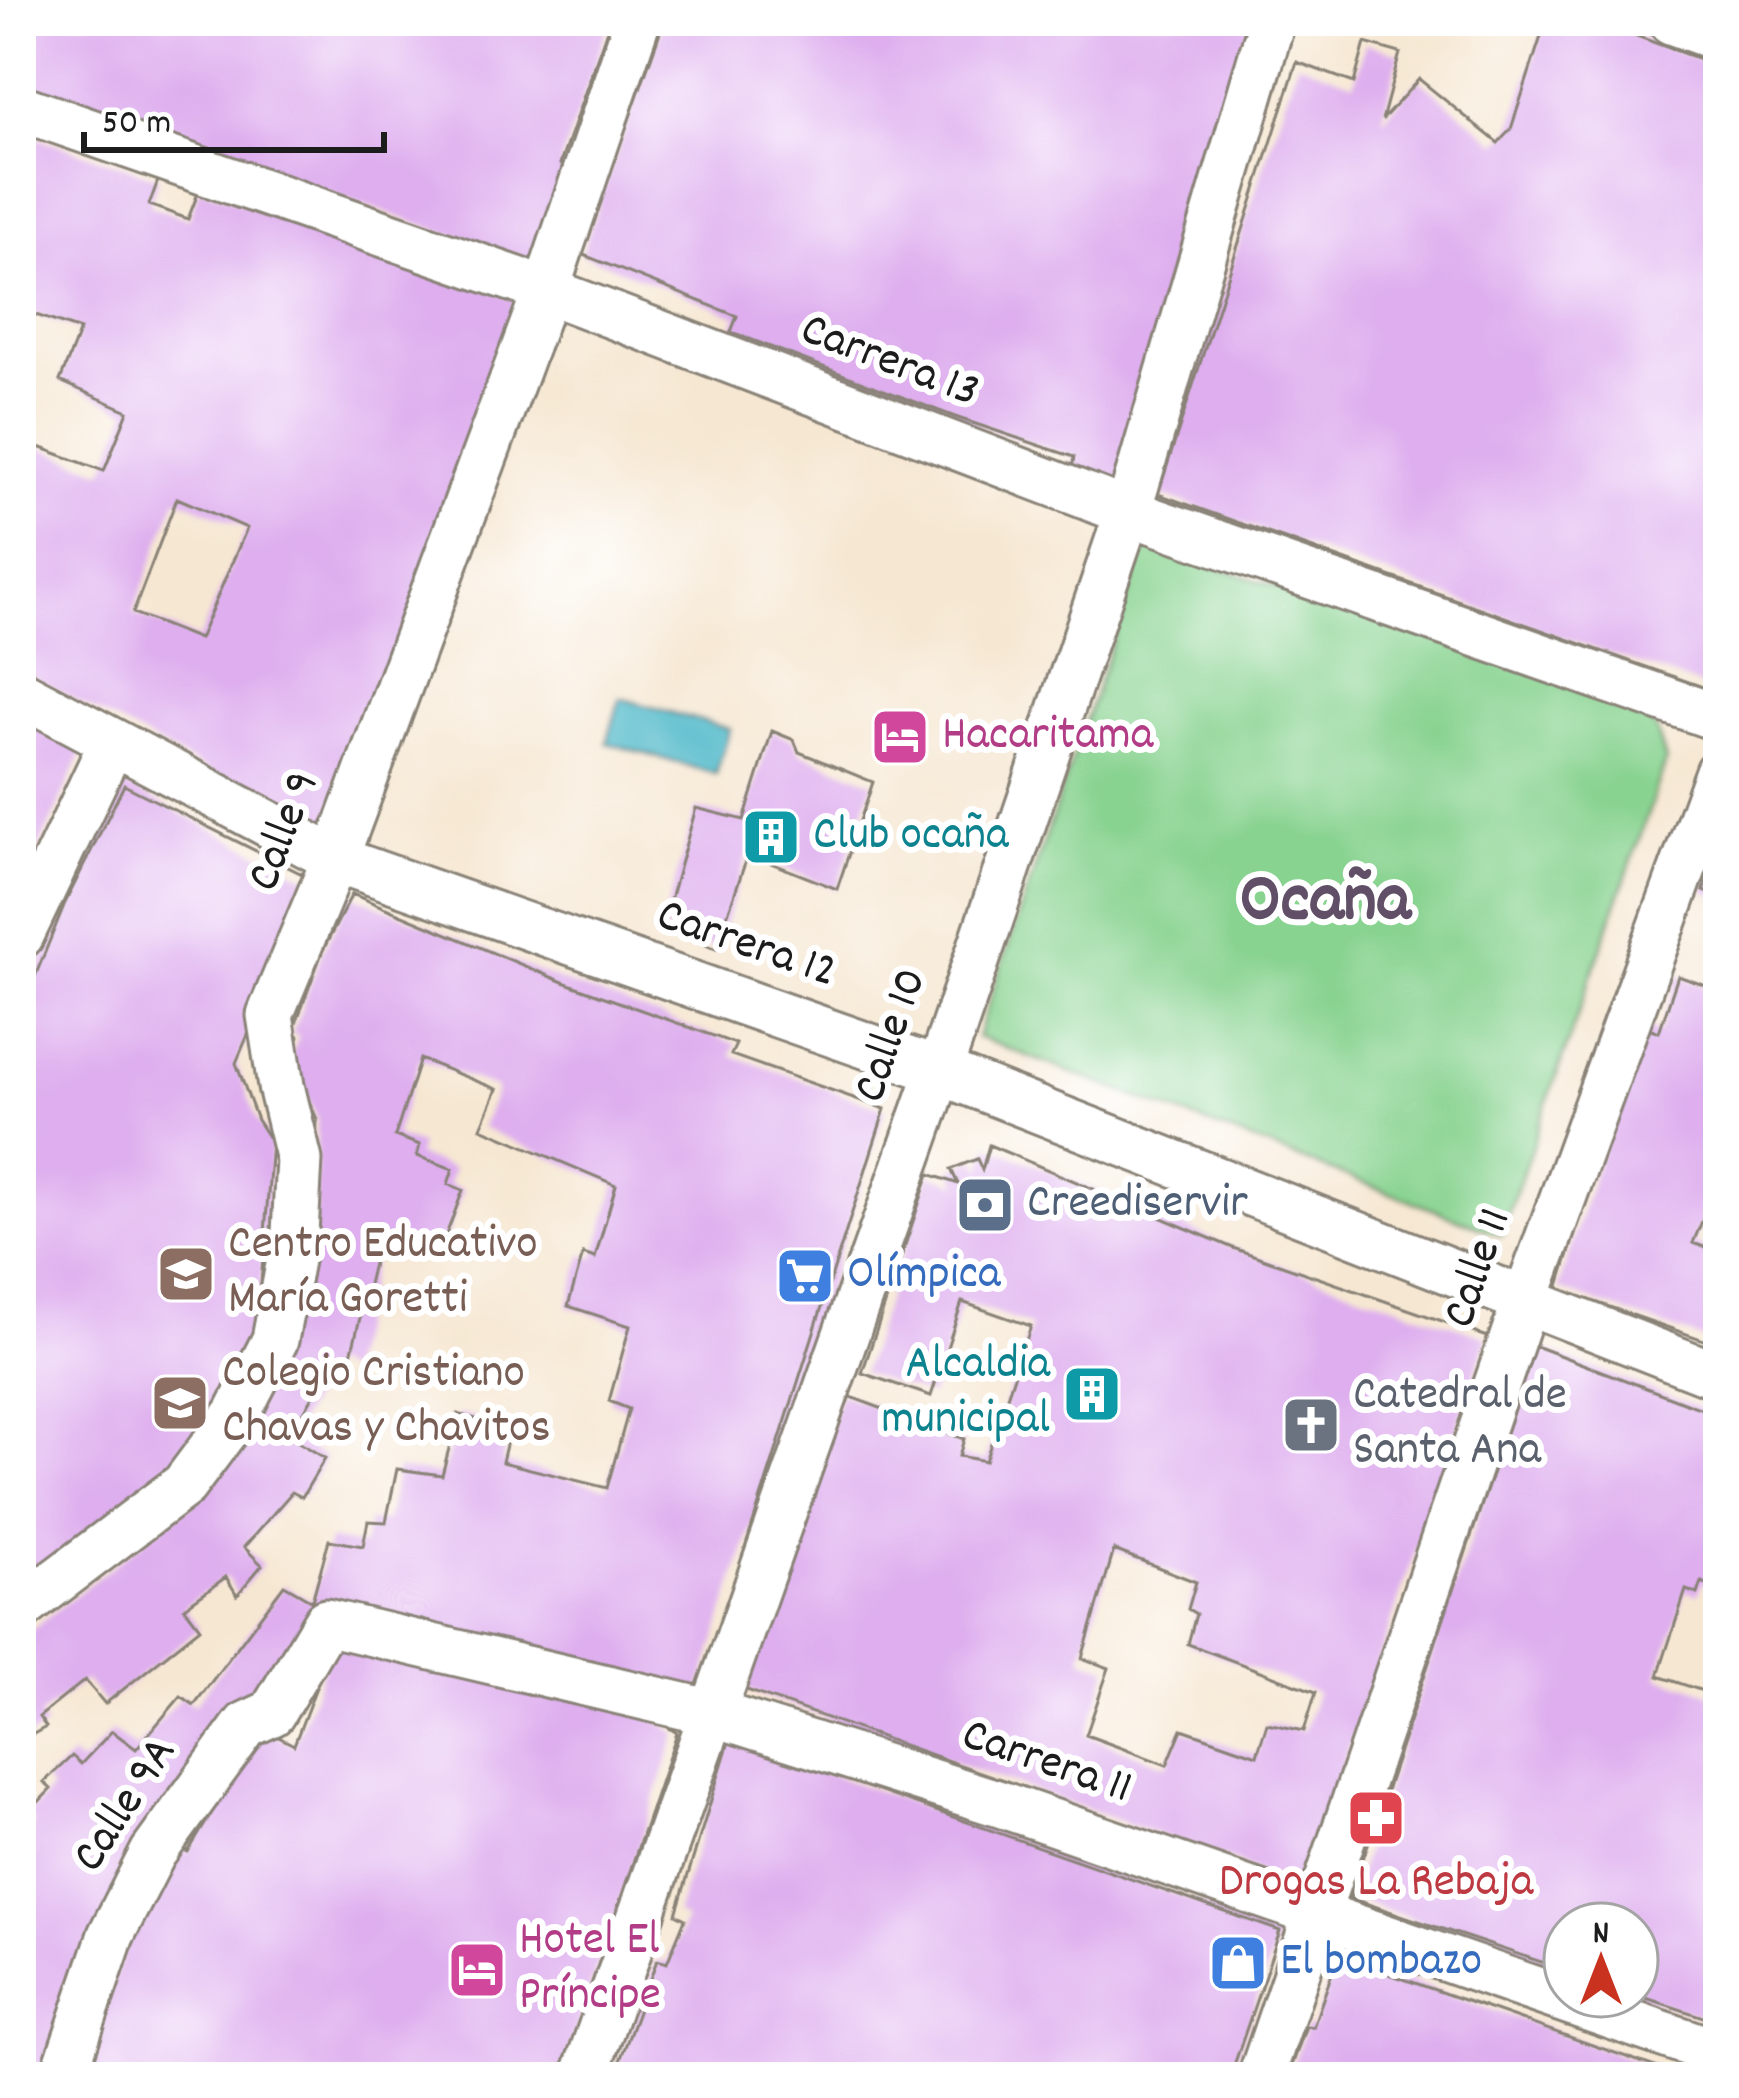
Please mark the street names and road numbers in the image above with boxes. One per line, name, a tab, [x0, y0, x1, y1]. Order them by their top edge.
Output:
street label: Carrera 13	[790, 297, 988, 429]
street label: Calle 9	[232, 762, 340, 902]
street label: Carrera 12	[647, 883, 845, 1009]
street label: Calle 10	[838, 960, 948, 1112]
street label: Calle 11	[1427, 1200, 1533, 1338]
street label: Carrera 11	[952, 1703, 1140, 1825]
street label: Calle 9A	[57, 1725, 197, 1887]

